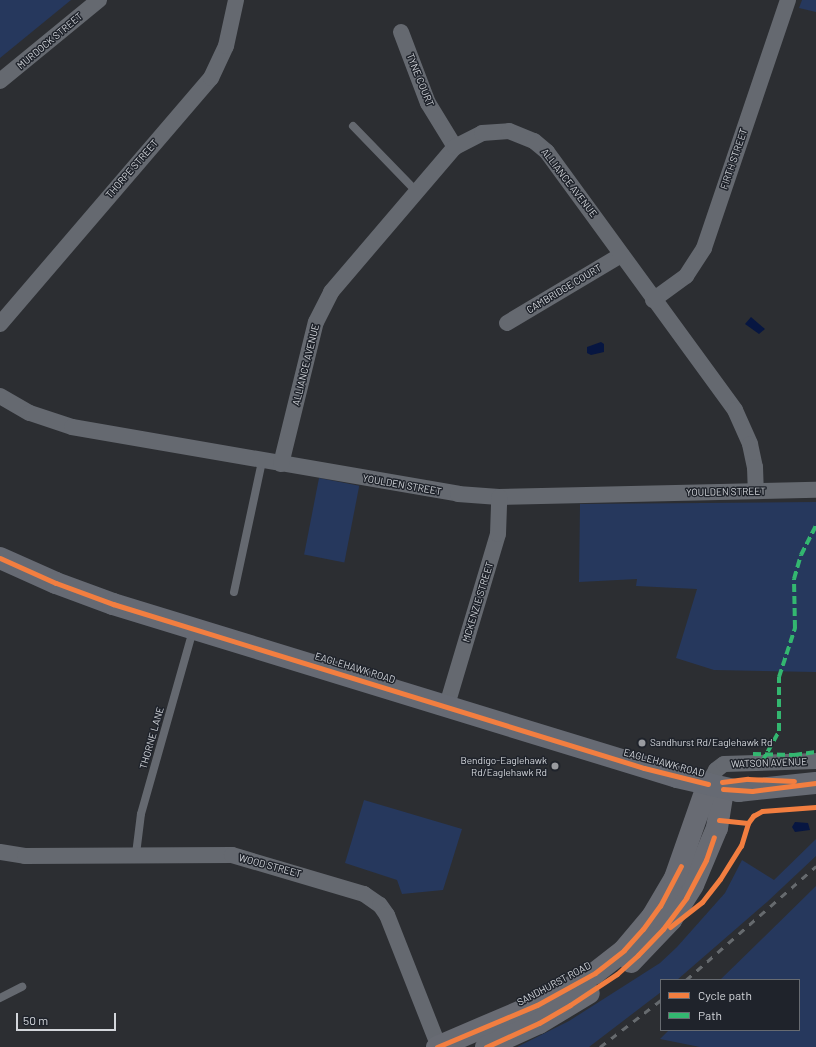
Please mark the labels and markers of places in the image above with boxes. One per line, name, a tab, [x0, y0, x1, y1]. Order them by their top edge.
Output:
place label: Sandhurst Rd/Eaglehawk Rd	[650, 737, 772, 749]
marker: Sandhurst Rd/Eaglehawk Rd	[637, 738, 647, 748]
place label: Bendigo-Eaglehawk Rd/Eaglehawk Rd	[461, 754, 547, 778]
marker: Bendigo-Eaglehawk Rd/Eaglehawk Rd	[550, 761, 560, 771]

